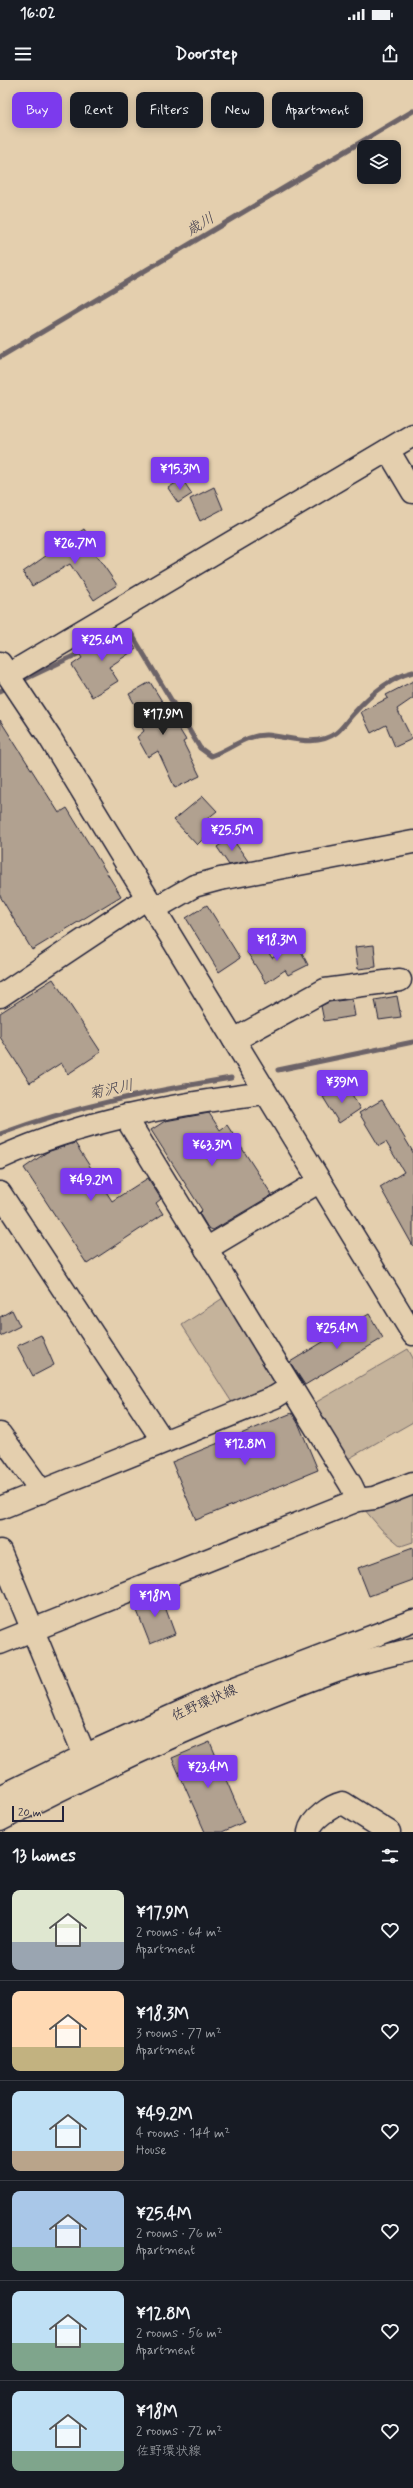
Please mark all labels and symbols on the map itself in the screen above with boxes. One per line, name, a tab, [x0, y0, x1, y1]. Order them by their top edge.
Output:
water label: 歳川	[183, 209, 219, 241]
pin: ¥15.3M	[147, 457, 213, 491]
pin: ¥26.7M	[42, 531, 108, 565]
pin: ¥25.6M	[69, 628, 135, 662]
pin: ¥17.9M	[130, 702, 196, 736]
pin: ¥25.5M	[199, 818, 265, 852]
pin: ¥18.3M	[244, 928, 310, 962]
pin: ¥39M	[318, 1070, 366, 1104]
water label: 菊沢川	[87, 1076, 135, 1104]
pin: ¥63.3M	[179, 1133, 245, 1167]
pin: ¥49.2M	[58, 1168, 124, 1202]
pin: ¥25.4M	[304, 1316, 370, 1350]
pin: ¥12.8M	[212, 1432, 278, 1466]
pin: ¥18M	[131, 1584, 179, 1618]
street label: 佐野環状線	[169, 1680, 240, 1725]
pin: ¥23.4M	[175, 1755, 241, 1789]
scale bar	[12, 1804, 64, 1823]

